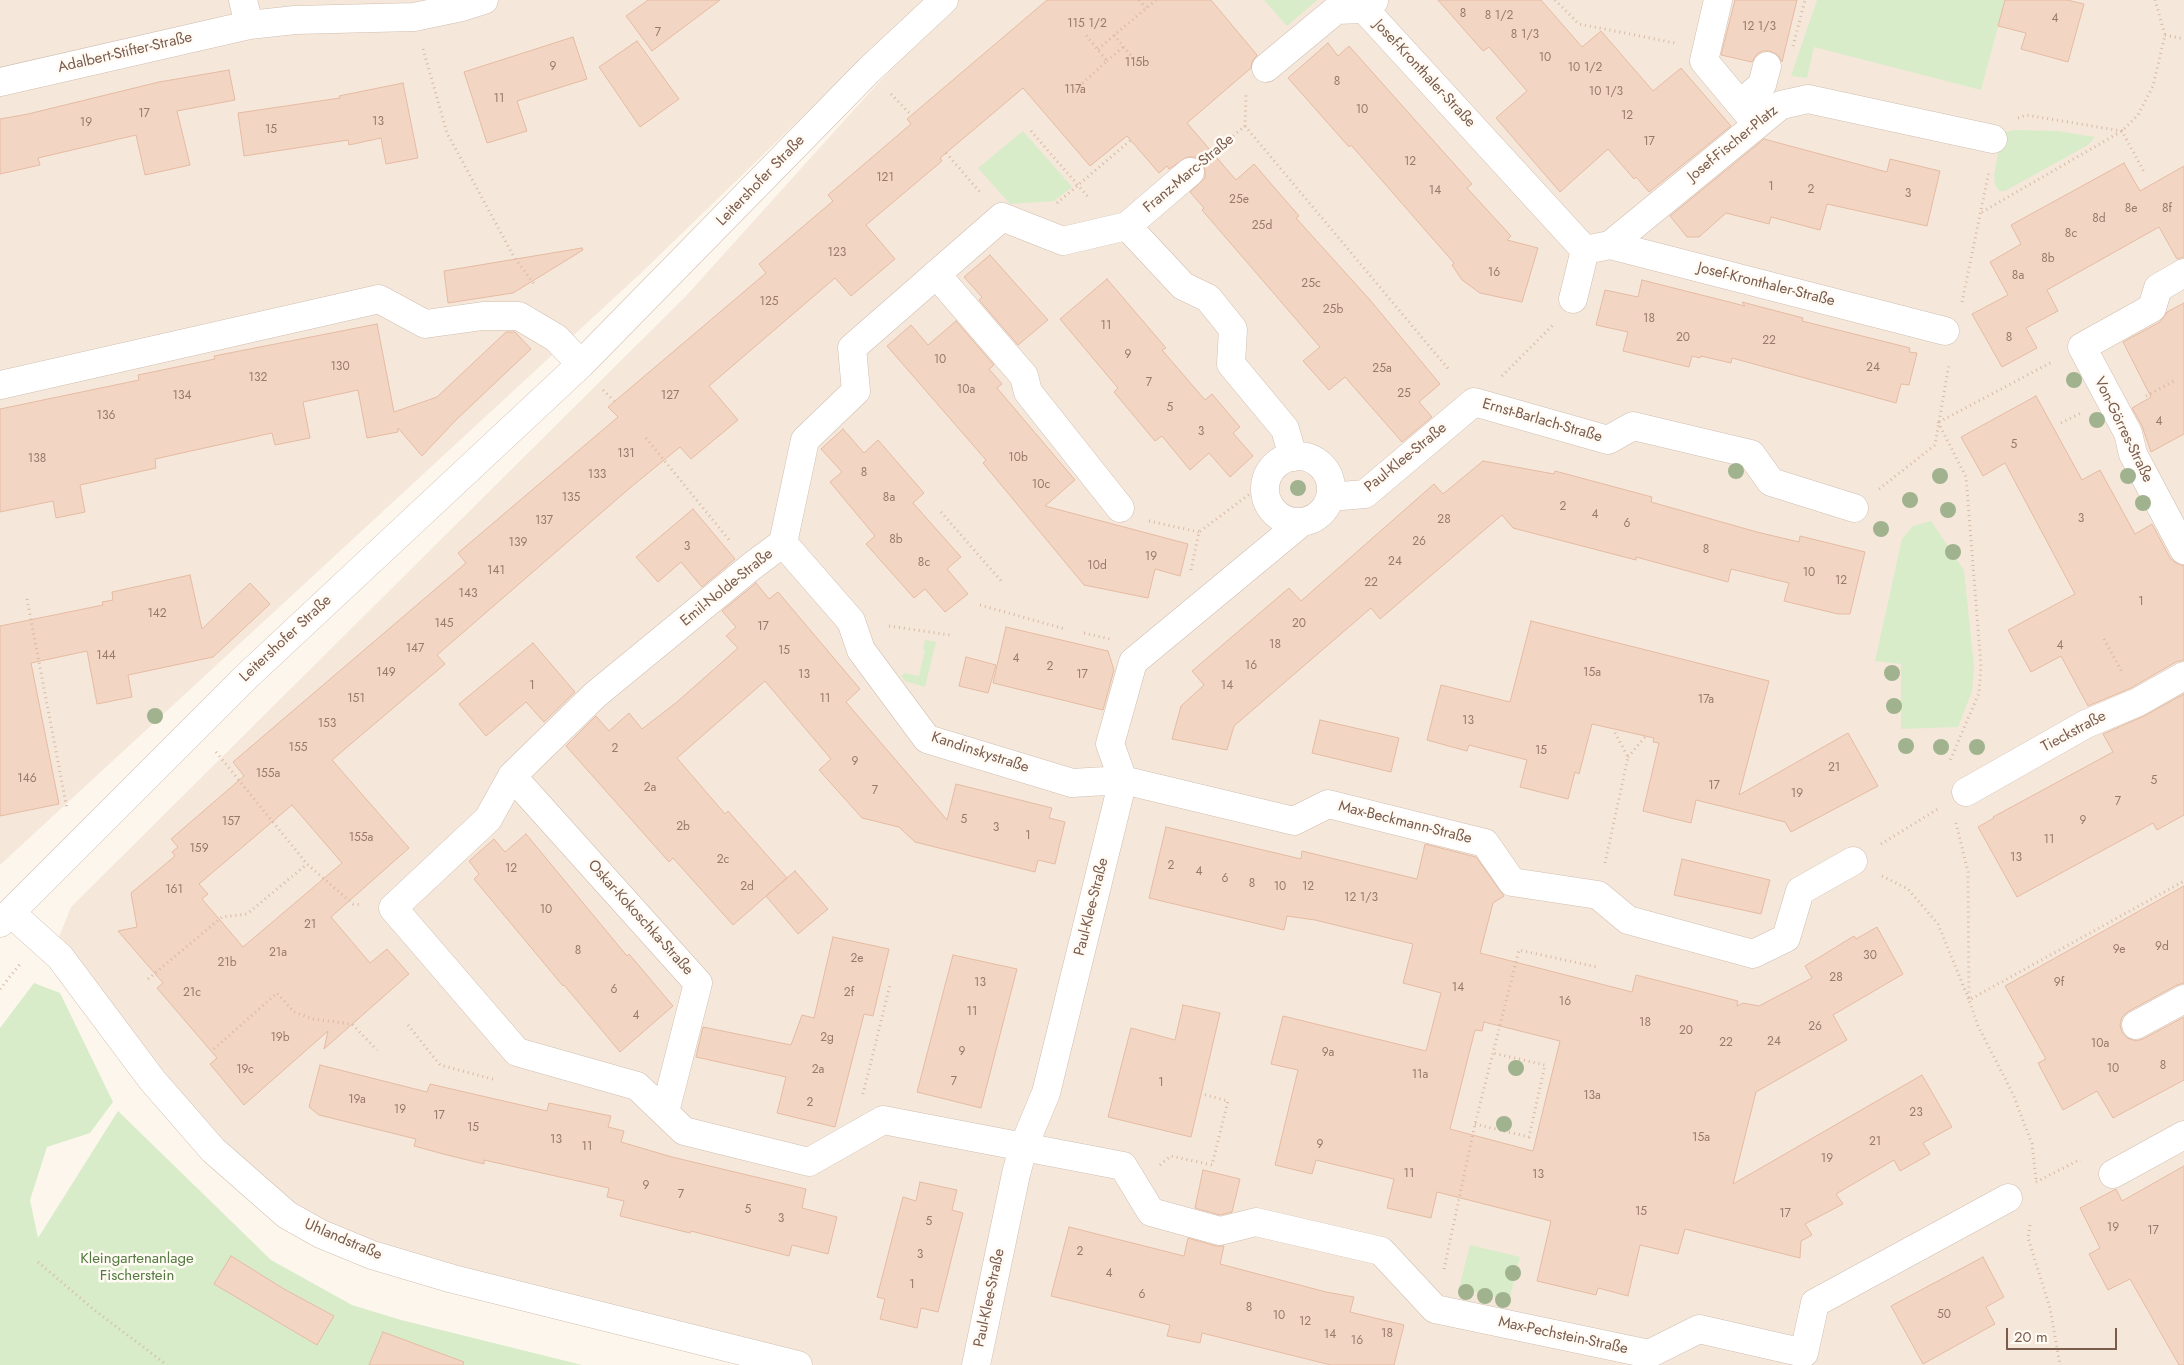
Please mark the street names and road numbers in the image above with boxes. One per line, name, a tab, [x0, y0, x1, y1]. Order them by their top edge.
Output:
street label: Josef-Kronthaler-Straße	[1369, 16, 1479, 132]
street label: Adalbert-Stifter-Straße	[56, 29, 194, 77]
street label: Josef-Fischer-Platz	[1684, 102, 1782, 186]
street label: Franz-Marc-Straße	[1140, 131, 1238, 217]
street label: Leitershofer Straße	[713, 132, 809, 230]
street label: Josef-Kronthaler-Straße	[1695, 259, 1837, 311]
street label: Von-Görres-Straße	[2090, 374, 2156, 486]
street label: Ernst-Barlach-Straße	[1480, 395, 1604, 447]
street label: Paul-Klee-Straße	[1361, 419, 1451, 497]
street label: Emil-Nolde-Straße	[677, 545, 777, 631]
street label: Leitershofer Straße	[236, 592, 336, 686]
street label: Tieckstraße	[2039, 707, 2109, 757]
street label: Kandinskystraße	[929, 729, 1031, 777]
street label: Max-Beckmann-Straße	[1336, 798, 1474, 848]
street label: Paul-Klee-Straße	[1071, 856, 1113, 958]
street label: Oskar-Kokoschka-Straße	[583, 857, 697, 979]
street label: Uhlandstraße	[301, 1216, 385, 1264]
street label: Paul-Klee-Straße	[971, 1247, 1009, 1349]
street label: Max-Pechstein-Straße	[1497, 1313, 1629, 1359]

